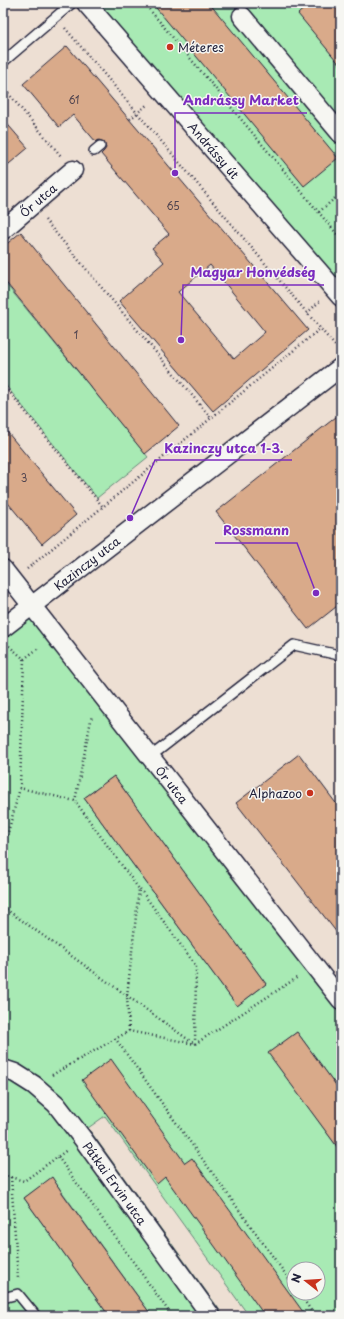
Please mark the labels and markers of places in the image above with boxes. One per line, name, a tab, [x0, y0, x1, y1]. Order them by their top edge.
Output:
place label: Méteres	[178, 38, 224, 56]
marker: Méteres	[165, 42, 175, 52]
callout: Andrássy Market	[175, 88, 307, 113]
callout: Magyar Honvédség	[183, 260, 324, 285]
callout: Kazinczy utca 1-3.	[155, 435, 292, 460]
callout: Rossmann	[215, 518, 297, 543]
place label: Alphazoo	[249, 784, 302, 802]
marker: Alphazoo	[305, 788, 315, 798]

